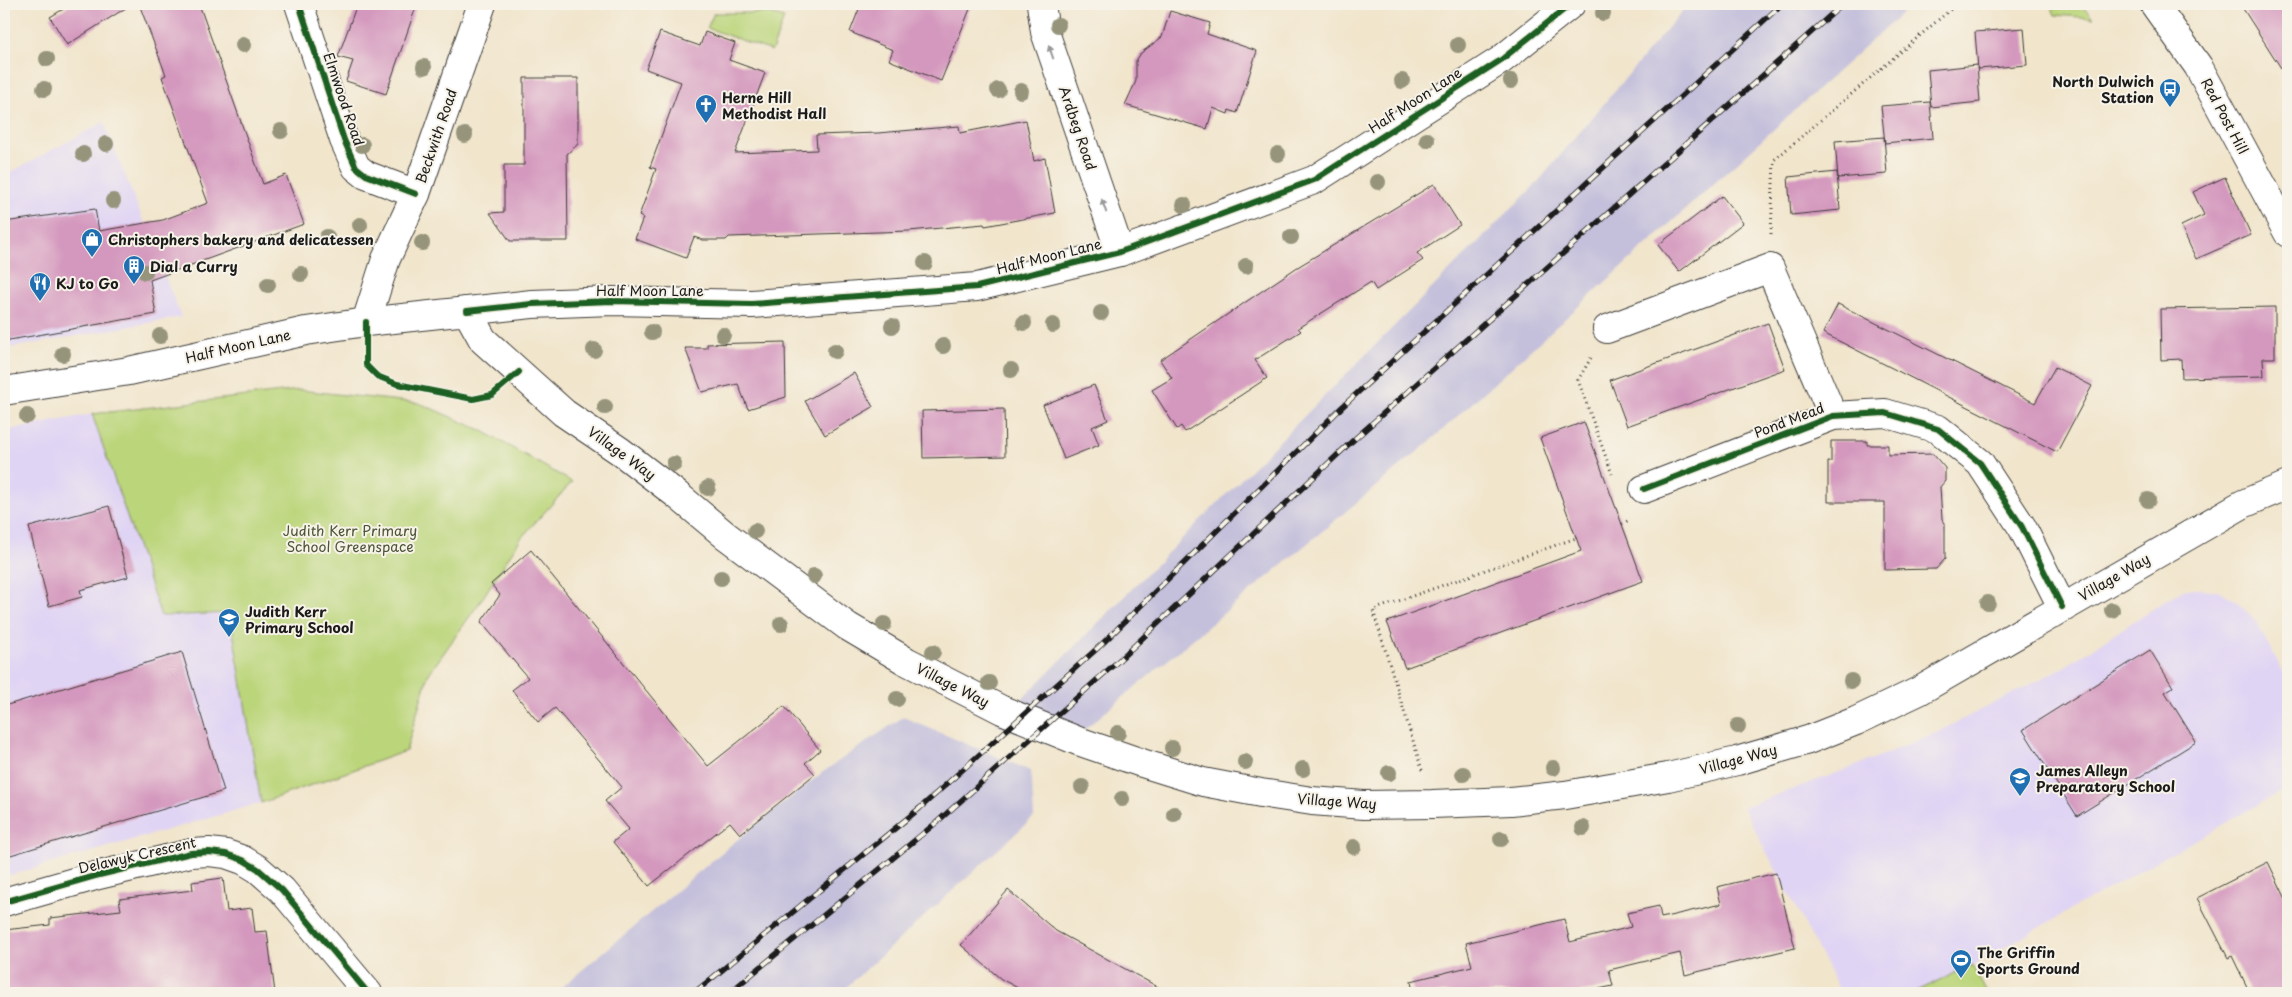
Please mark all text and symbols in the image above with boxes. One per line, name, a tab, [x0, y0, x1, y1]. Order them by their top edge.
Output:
one-way arrow	[1047, 44, 1055, 59]
street label: Elmwood Road	[318, 49, 370, 149]
street label: Half Moon Lane	[1364, 62, 1466, 138]
place label: North Dulwich Station	[2052, 71, 2154, 108]
street label: Red Post Hill	[2196, 74, 2254, 158]
bus stop icon: North Dulwich Station	[2158, 77, 2182, 108]
street label: Ardbeg Road	[1054, 83, 1102, 173]
street label: Beckwith Road	[410, 86, 462, 186]
place label: Herne Hill Methodist Hall	[722, 87, 826, 124]
church icon: Herne Hill Methodist Hall	[694, 93, 718, 124]
one-way arrow	[1100, 198, 1108, 213]
shop icon: Christophers bakery and delicatessen	[80, 227, 104, 258]
place label: Christophers bakery and delicatessen	[108, 229, 374, 250]
street label: Half Moon Lane	[994, 233, 1104, 279]
building icon: Dial a Curry	[122, 254, 146, 285]
place label: Dial a Curry	[150, 256, 238, 277]
restaurant icon: KJ to Go	[28, 271, 52, 302]
place label: KJ to Go	[56, 273, 118, 294]
street label: Half Moon Lane	[596, 280, 704, 301]
street label: Half Moon Lane	[183, 324, 293, 368]
street label: Pond Mead	[1751, 397, 1827, 443]
street label: Village Way	[584, 421, 660, 485]
park label: Judith Kerr Primary School Greenspace	[283, 520, 417, 557]
street label: Village Way	[2074, 548, 2154, 606]
place label: Judith Kerr Primary School	[245, 601, 354, 638]
school or university icon: Judith Kerr Primary School	[217, 607, 241, 638]
street label: Village Way	[913, 658, 993, 712]
street label: Village Way	[1697, 739, 1779, 779]
place label: James Alleyn Preparatory School	[2036, 760, 2175, 797]
school or university icon: James Alleyn Preparatory School	[2008, 766, 2032, 797]
street label: Village Way	[1297, 788, 1377, 814]
street label: Delawyk Crescent	[76, 831, 198, 879]
place label: The Griffin Sports Ground	[1977, 942, 2080, 979]
sports icon: The Griffin Sports Ground	[1949, 948, 1973, 979]

